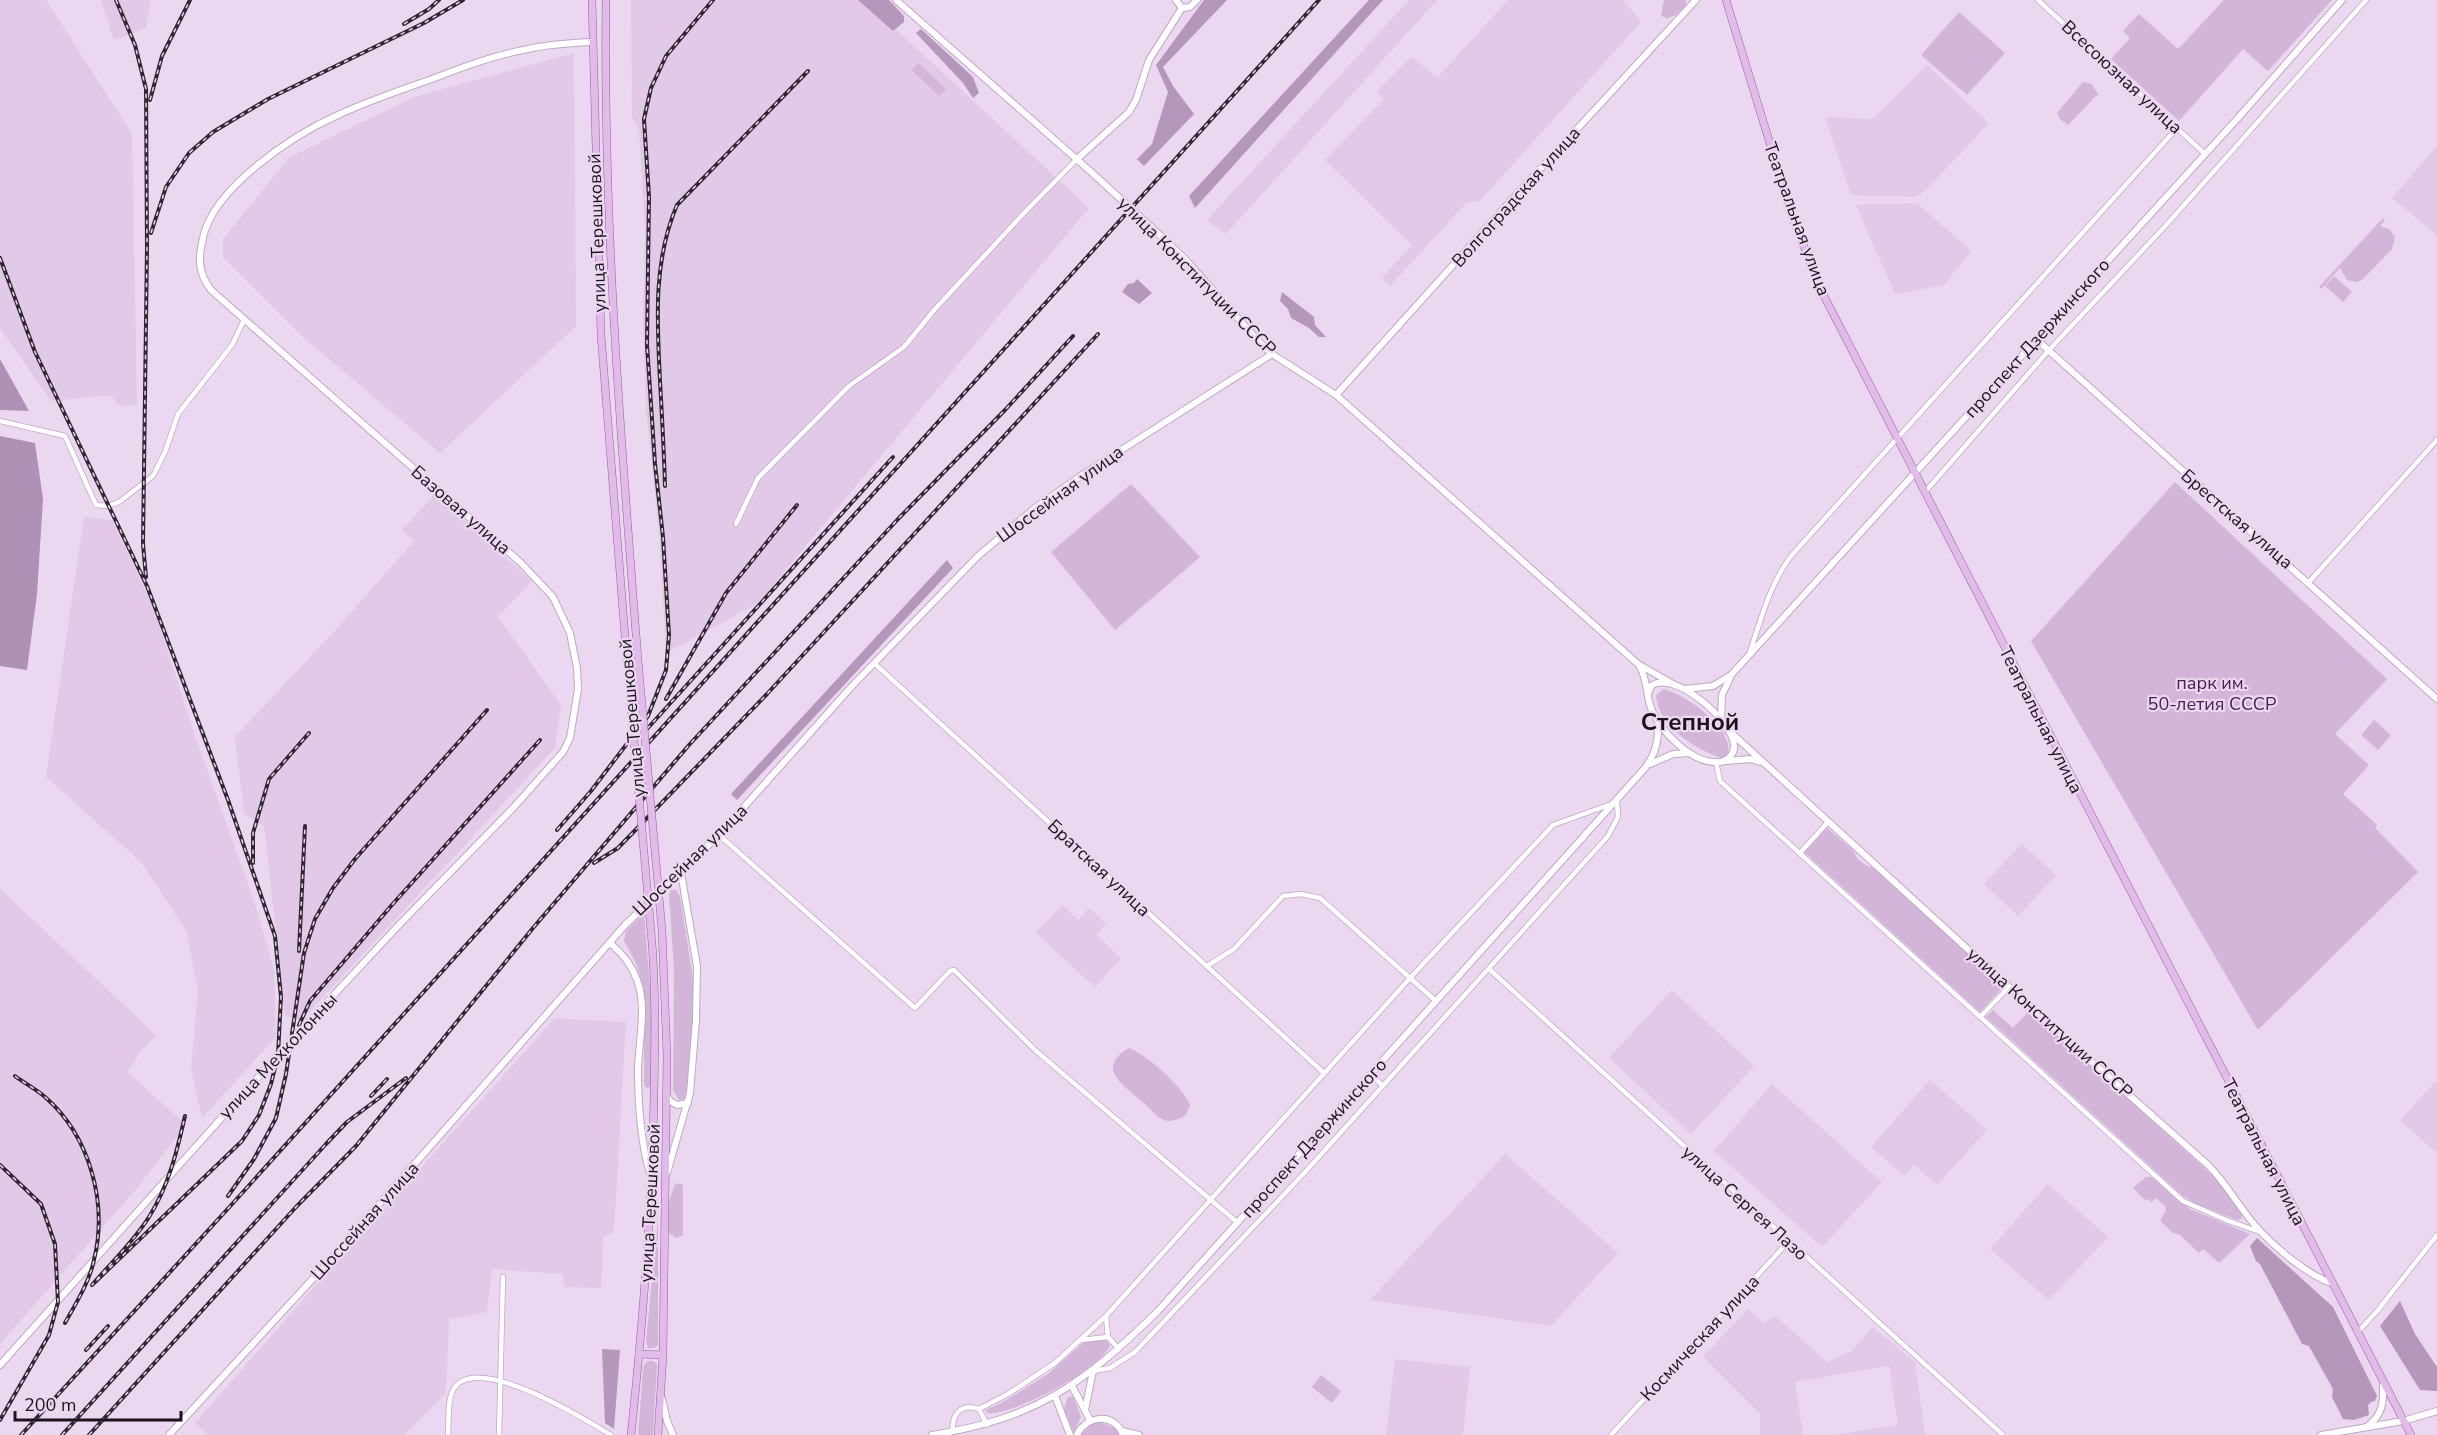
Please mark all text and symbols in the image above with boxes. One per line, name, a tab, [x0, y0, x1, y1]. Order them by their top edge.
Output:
street label: Всесоюзная улица	[2057, 15, 2187, 139]
street label: Волгоградская улица	[1446, 121, 1586, 273]
street label: Театральная улица	[1758, 139, 1836, 299]
street label: улица Терешковой	[582, 153, 612, 313]
street label: улица Конституции СССР	[1112, 191, 1282, 361]
street label: проспект Дзержинского	[1959, 253, 2115, 423]
street label: Шоссейная улица	[992, 440, 1128, 548]
street label: Базовая улица	[406, 460, 516, 560]
street label: Брестская улица	[2176, 464, 2298, 574]
street label: улица Терешковой	[613, 638, 651, 798]
street label: Театральная улица	[1994, 642, 2088, 798]
park label: парк им. 50-летия СССР	[2148, 671, 2276, 716]
district label: Степной	[1641, 706, 1739, 738]
street label: Шоссейная улица	[627, 799, 753, 921]
street label: Братская улица	[1042, 814, 1156, 922]
street label: улица Конституции СССР	[1962, 942, 2138, 1104]
street label: улица Мехколонны	[213, 988, 343, 1124]
street label: проспект Дзержинского	[1236, 1053, 1392, 1223]
street label: Театральная улица	[2217, 1074, 2311, 1230]
street label: улица Терешковой	[634, 1123, 666, 1283]
street label: улица Сергея Лазо	[1677, 1140, 1813, 1266]
street label: Шоссейная улица	[305, 1157, 425, 1285]
street label: Космическая улица	[1635, 1270, 1765, 1406]
scale bar	[15, 1384, 182, 1422]
text: 200 m	[24, 1393, 76, 1417]

